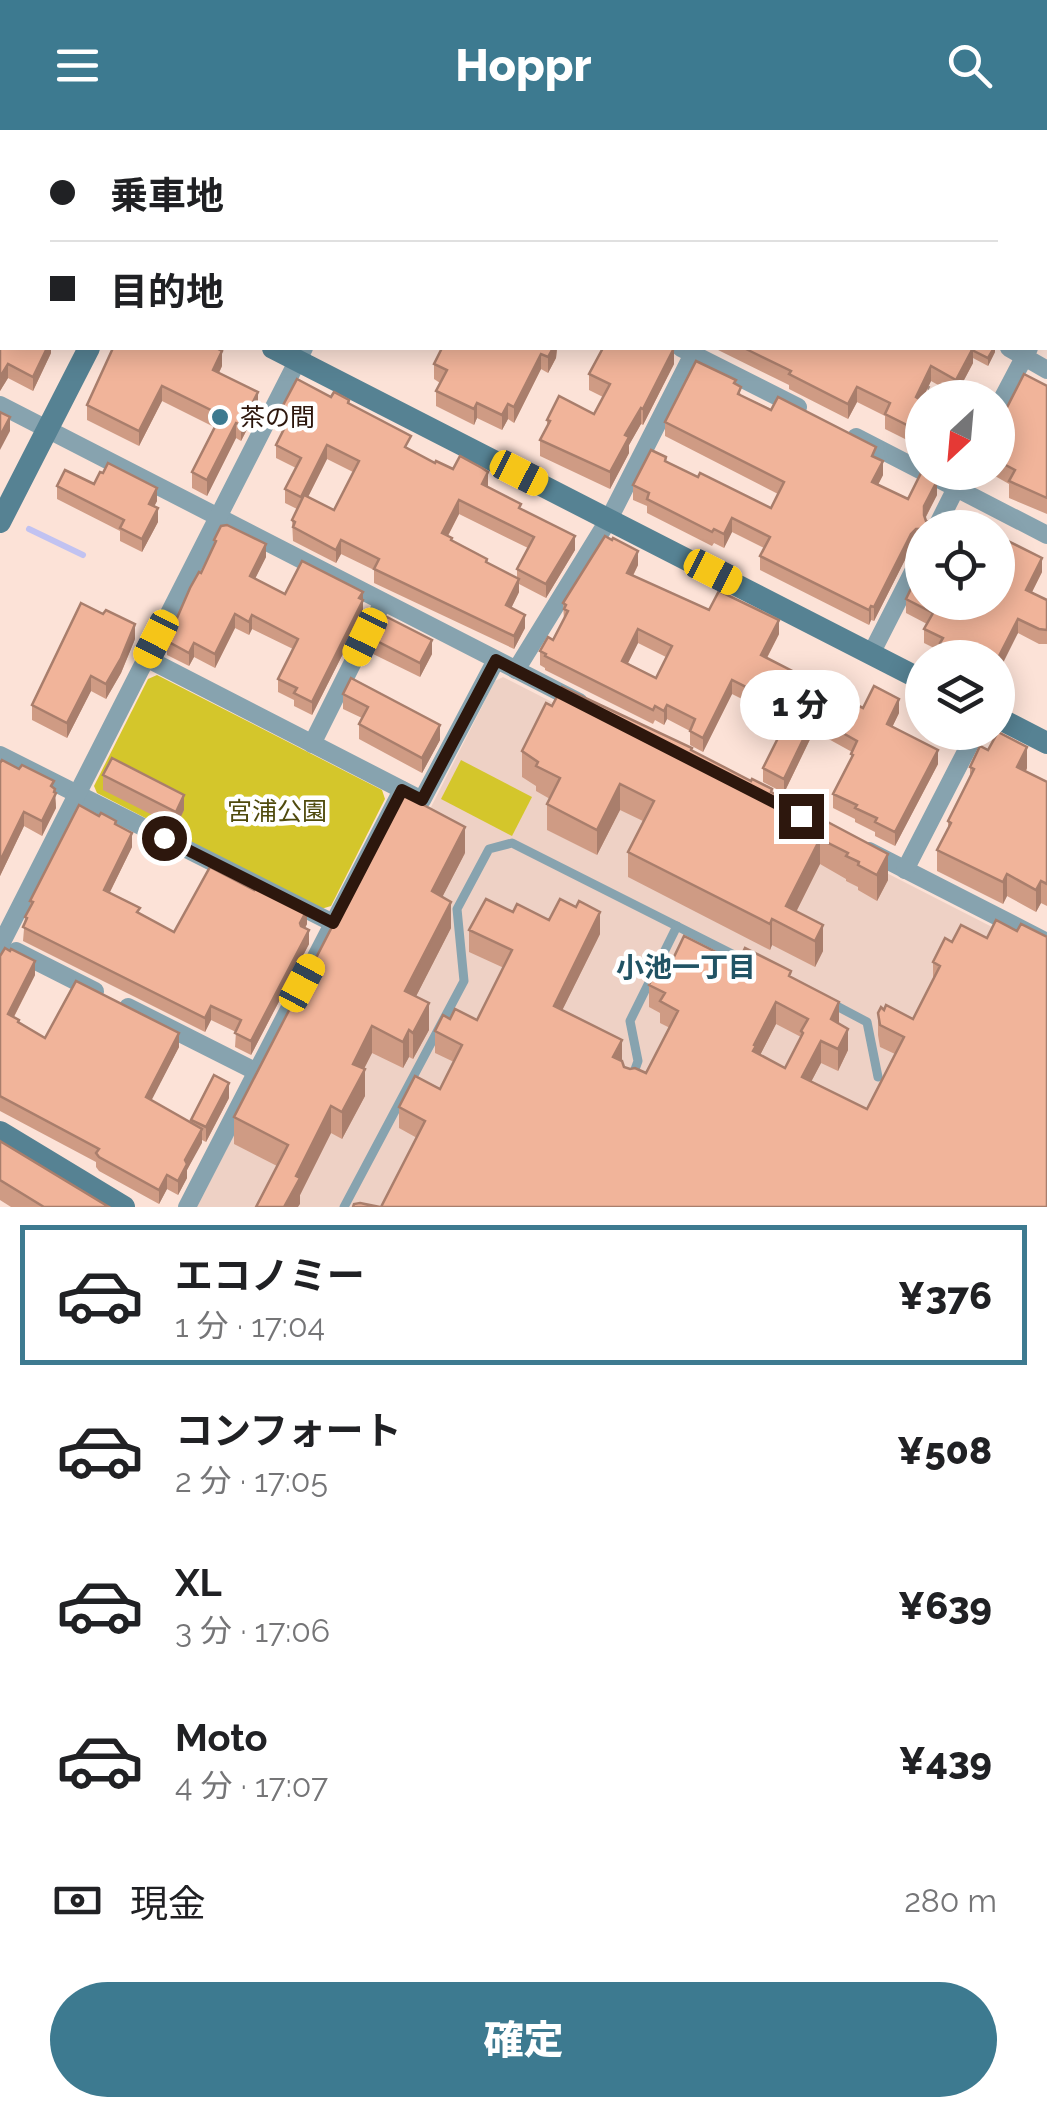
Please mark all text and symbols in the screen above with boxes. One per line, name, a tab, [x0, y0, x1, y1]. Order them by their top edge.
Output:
icon: menu	[50, 38, 105, 93]
icon: search	[942, 38, 997, 93]
text: Hoppr	[455, 39, 592, 92]
text: 乗車地	[110, 173, 224, 218]
text: 目的地	[110, 269, 224, 314]
north arrow	[905, 380, 1015, 490]
map controls	[905, 380, 1015, 750]
place label: 茶の間	[240, 402, 315, 432]
marker: 茶の間	[209, 406, 231, 428]
car	[485, 446, 553, 500]
button: locate	[905, 510, 1015, 620]
car	[679, 545, 747, 599]
car	[338, 603, 392, 671]
car	[129, 605, 183, 673]
button: layers	[905, 640, 1015, 750]
callout: 1 分	[741, 671, 861, 741]
text: 1 分	[772, 686, 828, 723]
route end	[779, 794, 824, 839]
park label: 宮浦公園	[227, 796, 327, 826]
route start	[142, 816, 187, 861]
car	[275, 949, 329, 1017]
district label: 小池一丁目	[616, 951, 756, 984]
icon: car	[55, 1250, 145, 1340]
text: エコノミー	[175, 1253, 365, 1298]
text: ¥376	[898, 1273, 992, 1318]
text: 1 分 · 17:04	[175, 1307, 325, 1344]
icon: car	[55, 1405, 145, 1495]
text: コンフォート	[175, 1408, 402, 1453]
text: ¥508	[897, 1428, 992, 1473]
text: 2 分 · 17:05	[175, 1462, 328, 1499]
icon: car	[55, 1560, 145, 1650]
text: XL	[175, 1560, 222, 1605]
text: ¥639	[898, 1583, 992, 1628]
text: 3 分 · 17:06	[175, 1612, 330, 1649]
icon: car	[55, 1715, 145, 1805]
text: Moto	[175, 1715, 268, 1760]
text: ¥439	[898, 1738, 992, 1783]
text: 4 分 · 17:07	[175, 1767, 328, 1804]
icon: cash	[50, 1873, 105, 1928]
text: 現金	[130, 1881, 206, 1926]
text: 280 m	[904, 1882, 997, 1919]
button: 確定	[50, 1982, 997, 2097]

